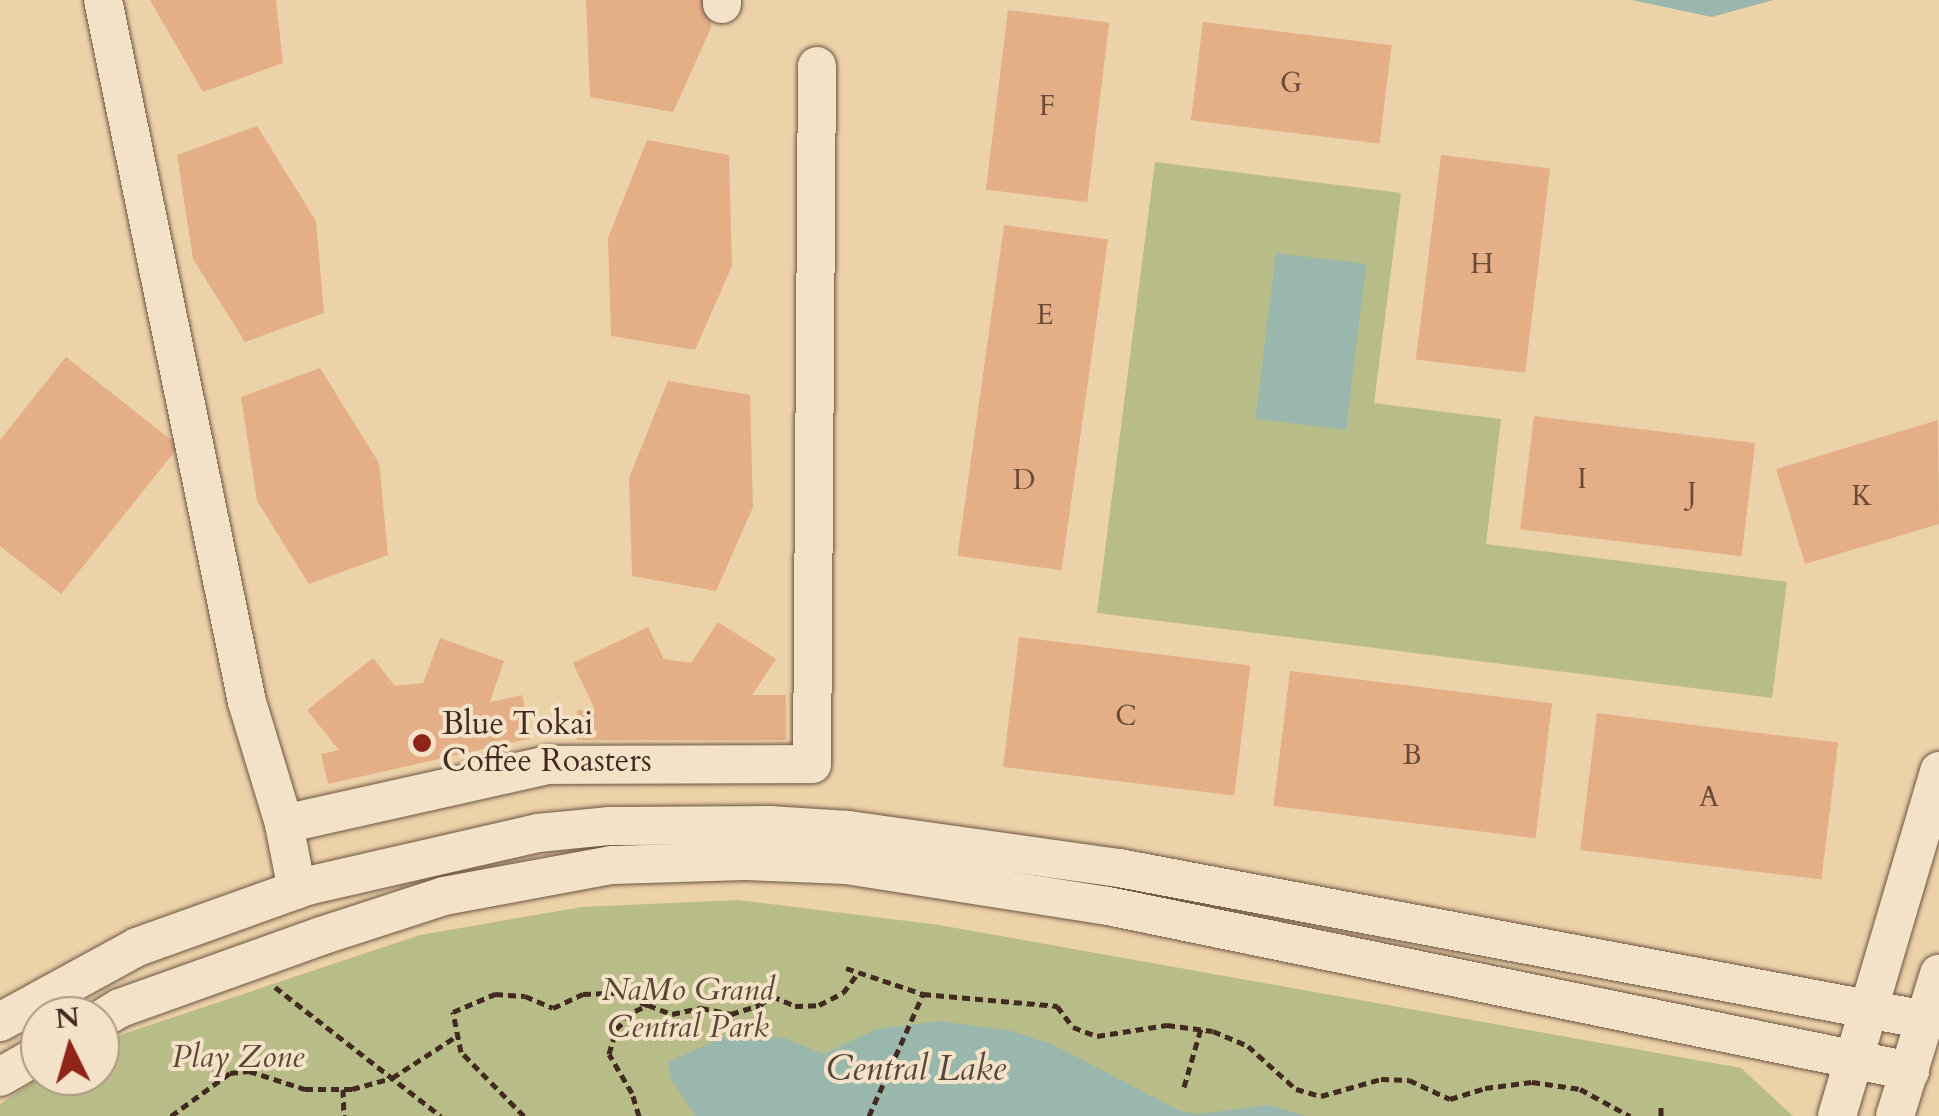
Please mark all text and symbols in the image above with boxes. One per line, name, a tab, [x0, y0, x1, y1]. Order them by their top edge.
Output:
house number: G	[1280, 66, 1302, 100]
house number: F	[1039, 89, 1055, 123]
house number: H	[1470, 247, 1494, 281]
house number: E	[1036, 298, 1054, 332]
house number: I	[1577, 462, 1587, 496]
house number: D	[1013, 463, 1035, 497]
house number: J	[1687, 476, 1697, 510]
house number: K	[1852, 479, 1872, 513]
house number: C	[1115, 699, 1137, 733]
place label: Blue Tokai Coffee Roasters	[442, 706, 652, 781]
marker: Blue Tokai Coffee Roasters	[411, 732, 433, 754]
house number: B	[1402, 738, 1422, 772]
house number: A	[1699, 780, 1719, 814]
park label: NaMo Grand Central Park	[602, 972, 774, 1047]
north arrow	[20, 996, 120, 1096]
text: N	[54, 998, 81, 1038]
park label: Play Zone	[172, 1038, 304, 1076]
water label: Central Lake	[826, 1048, 1006, 1090]

